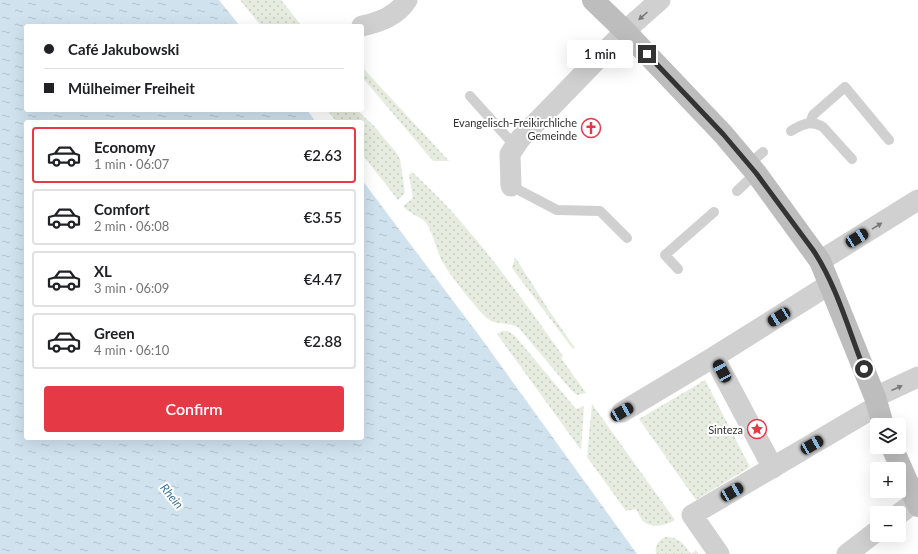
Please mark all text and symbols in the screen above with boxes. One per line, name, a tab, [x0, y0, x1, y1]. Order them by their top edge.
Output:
one-way arrow	[638, 11, 648, 20]
text: Café Jakubowski	[68, 40, 179, 58]
callout: 1 min	[567, 40, 633, 68]
route end	[638, 45, 656, 63]
text: 1 min	[584, 46, 616, 62]
text: Mülheimer Freiheit	[68, 79, 195, 97]
place label: Evangelisch-Freikirchliche Gemeinde	[453, 116, 577, 142]
church icon: Evangelisch-Freikirchliche Gemeinde	[580, 117, 602, 139]
icon: car	[46, 137, 82, 173]
text: Economy	[94, 138, 155, 156]
text: €2.63	[304, 146, 342, 164]
text: 1 min · 06:07	[94, 156, 169, 172]
icon: car	[46, 199, 82, 235]
text: Comfort	[94, 200, 150, 218]
text: €3.55	[304, 208, 342, 226]
text: 2 min · 06:08	[94, 218, 169, 234]
one-way arrow	[871, 222, 883, 229]
car	[844, 227, 870, 249]
icon: car	[46, 261, 82, 297]
text: XL	[94, 262, 112, 280]
text: €4.47	[304, 270, 342, 288]
text: 3 min · 06:09	[94, 280, 169, 296]
car	[766, 306, 792, 328]
icon: car	[46, 323, 82, 359]
text: Green	[94, 324, 135, 342]
text: €2.88	[304, 332, 342, 350]
text: 4 min · 06:10	[94, 342, 169, 358]
car	[711, 358, 733, 384]
route start	[855, 360, 873, 378]
one-way arrow	[891, 385, 902, 391]
button: Confirm	[44, 386, 344, 432]
car	[609, 401, 635, 423]
place icon: Sinteza	[746, 418, 768, 440]
map controls	[870, 418, 906, 542]
button: layers	[870, 418, 906, 454]
place label: Sinteza	[708, 423, 743, 436]
car	[799, 434, 825, 456]
button: +	[870, 462, 906, 498]
water label: Rhein	[157, 480, 187, 512]
car	[719, 481, 745, 503]
button: −	[870, 506, 906, 542]

